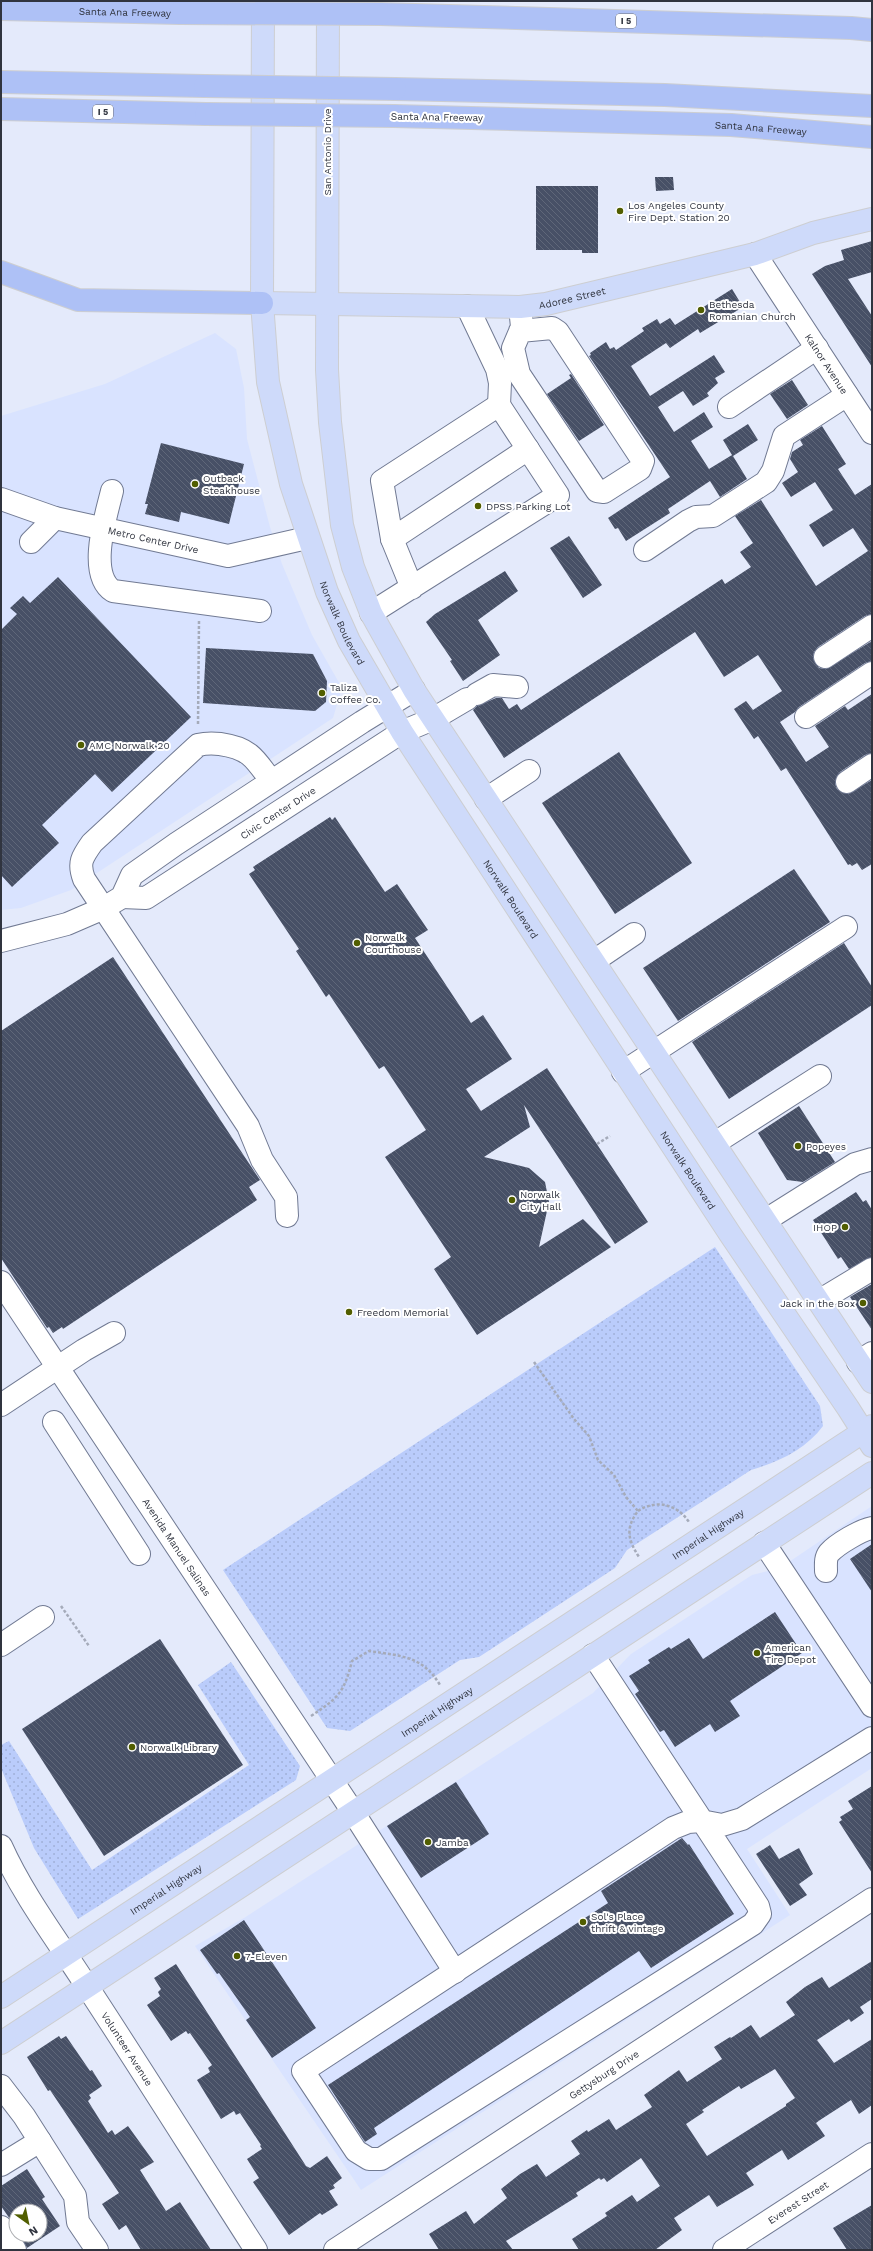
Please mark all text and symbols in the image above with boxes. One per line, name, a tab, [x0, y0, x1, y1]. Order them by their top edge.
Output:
street label: Santa Ana Freeway	[79, 5, 172, 18]
road number: I 5	[616, 14, 636, 28]
road number: I 5	[93, 105, 113, 119]
street label: San Antonio Drive	[322, 108, 333, 196]
street label: Santa Ana Freeway	[391, 111, 484, 123]
street label: Santa Ana Freeway	[715, 119, 808, 137]
place label: Los Angeles County Fire Dept. Station 20	[628, 200, 730, 223]
marker: Los Angeles County Fire Dept. Station 20	[615, 206, 625, 216]
street label: Adoree Street	[538, 284, 607, 310]
place label: Bethesda Romanian Church	[709, 299, 796, 322]
marker: Bethesda Romanian Church	[696, 305, 706, 315]
street label: Kalnor Avenue	[803, 331, 850, 396]
place label: Outback Steakhouse	[203, 473, 260, 496]
marker: Outback Steakhouse	[190, 479, 200, 489]
marker: DPSS Parking Lot	[473, 501, 483, 511]
place label: DPSS Parking Lot	[486, 501, 571, 512]
street label: Metro Center Drive	[107, 524, 200, 555]
street label: Norwalk Boulevard	[318, 579, 367, 667]
place label: Taliza Coffee Co.	[330, 682, 381, 705]
marker: Taliza Coffee Co.	[317, 688, 327, 698]
marker: AMC Norwalk 20	[76, 740, 86, 750]
place label: AMC Norwalk 20	[89, 740, 170, 751]
street label: Civic Center Drive	[238, 784, 318, 841]
street label: Norwalk Boulevard	[481, 858, 541, 940]
place label: Norwalk Courthouse	[365, 932, 422, 955]
marker: Norwalk Courthouse	[352, 938, 362, 948]
street label: Norwalk Boulevard	[659, 1129, 718, 1211]
marker: Popeyes	[793, 1141, 803, 1151]
place label: Popeyes	[806, 1141, 846, 1152]
place label: Norwalk City Hall	[520, 1189, 561, 1212]
marker: Norwalk City Hall	[507, 1195, 517, 1205]
place label: IHOP	[813, 1222, 837, 1233]
marker: IHOP	[840, 1222, 850, 1232]
place label: Jack in the Box	[780, 1298, 855, 1309]
marker: Jack in the Box	[858, 1298, 868, 1308]
marker: Freedom Memorial	[344, 1307, 354, 1317]
place label: Freedom Memorial	[357, 1307, 449, 1318]
street label: Avenida Manuel Salinas	[141, 1496, 213, 1598]
street label: Imperial Highway	[670, 1506, 746, 1561]
place label: American Tire Depot	[765, 1642, 817, 1665]
marker: American Tire Depot	[752, 1648, 762, 1658]
street label: Imperial Highway	[399, 1683, 475, 1739]
marker: Norwalk Library	[127, 1742, 137, 1752]
place label: Norwalk Library	[140, 1742, 218, 1753]
marker: Jamba	[423, 1837, 433, 1847]
place label: Jamba	[436, 1837, 469, 1848]
street label: Imperial Highway	[128, 1861, 204, 1916]
place label: Sol's Place thrift & vintage	[591, 1911, 664, 1934]
marker: Sol's Place thrift & vintage	[578, 1917, 588, 1927]
marker: 7-Eleven	[232, 1951, 242, 1961]
place label: 7-Eleven	[245, 1951, 287, 1962]
street label: Volunteer Avenue	[100, 2010, 155, 2088]
street label: Gettysburg Drive	[567, 2048, 641, 2101]
street label: Everest Street	[766, 2178, 831, 2226]
north arrow	[8, 2203, 48, 2243]
text: N	[26, 2223, 40, 2239]

